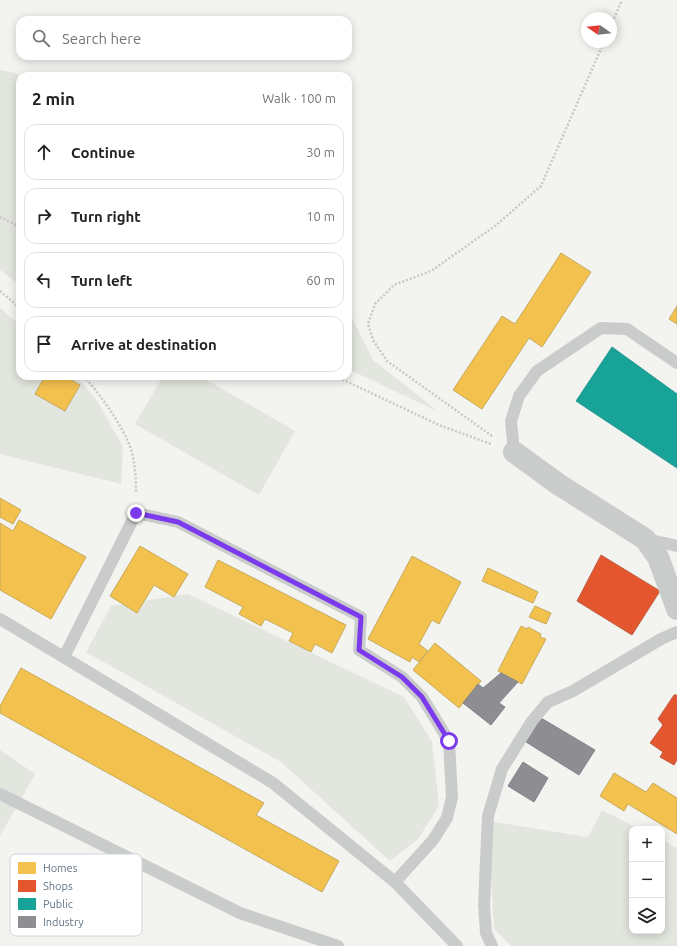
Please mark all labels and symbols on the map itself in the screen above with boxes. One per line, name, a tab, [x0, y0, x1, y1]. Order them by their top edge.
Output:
north arrow	[581, 12, 617, 48]
route end	[127, 504, 145, 522]
route start	[440, 732, 458, 750]
legend	[10, 854, 142, 936]
text: Homes	[43, 862, 78, 874]
text: Shops	[43, 880, 73, 892]
text: Public	[43, 898, 73, 910]
text: Industry	[43, 916, 84, 928]

